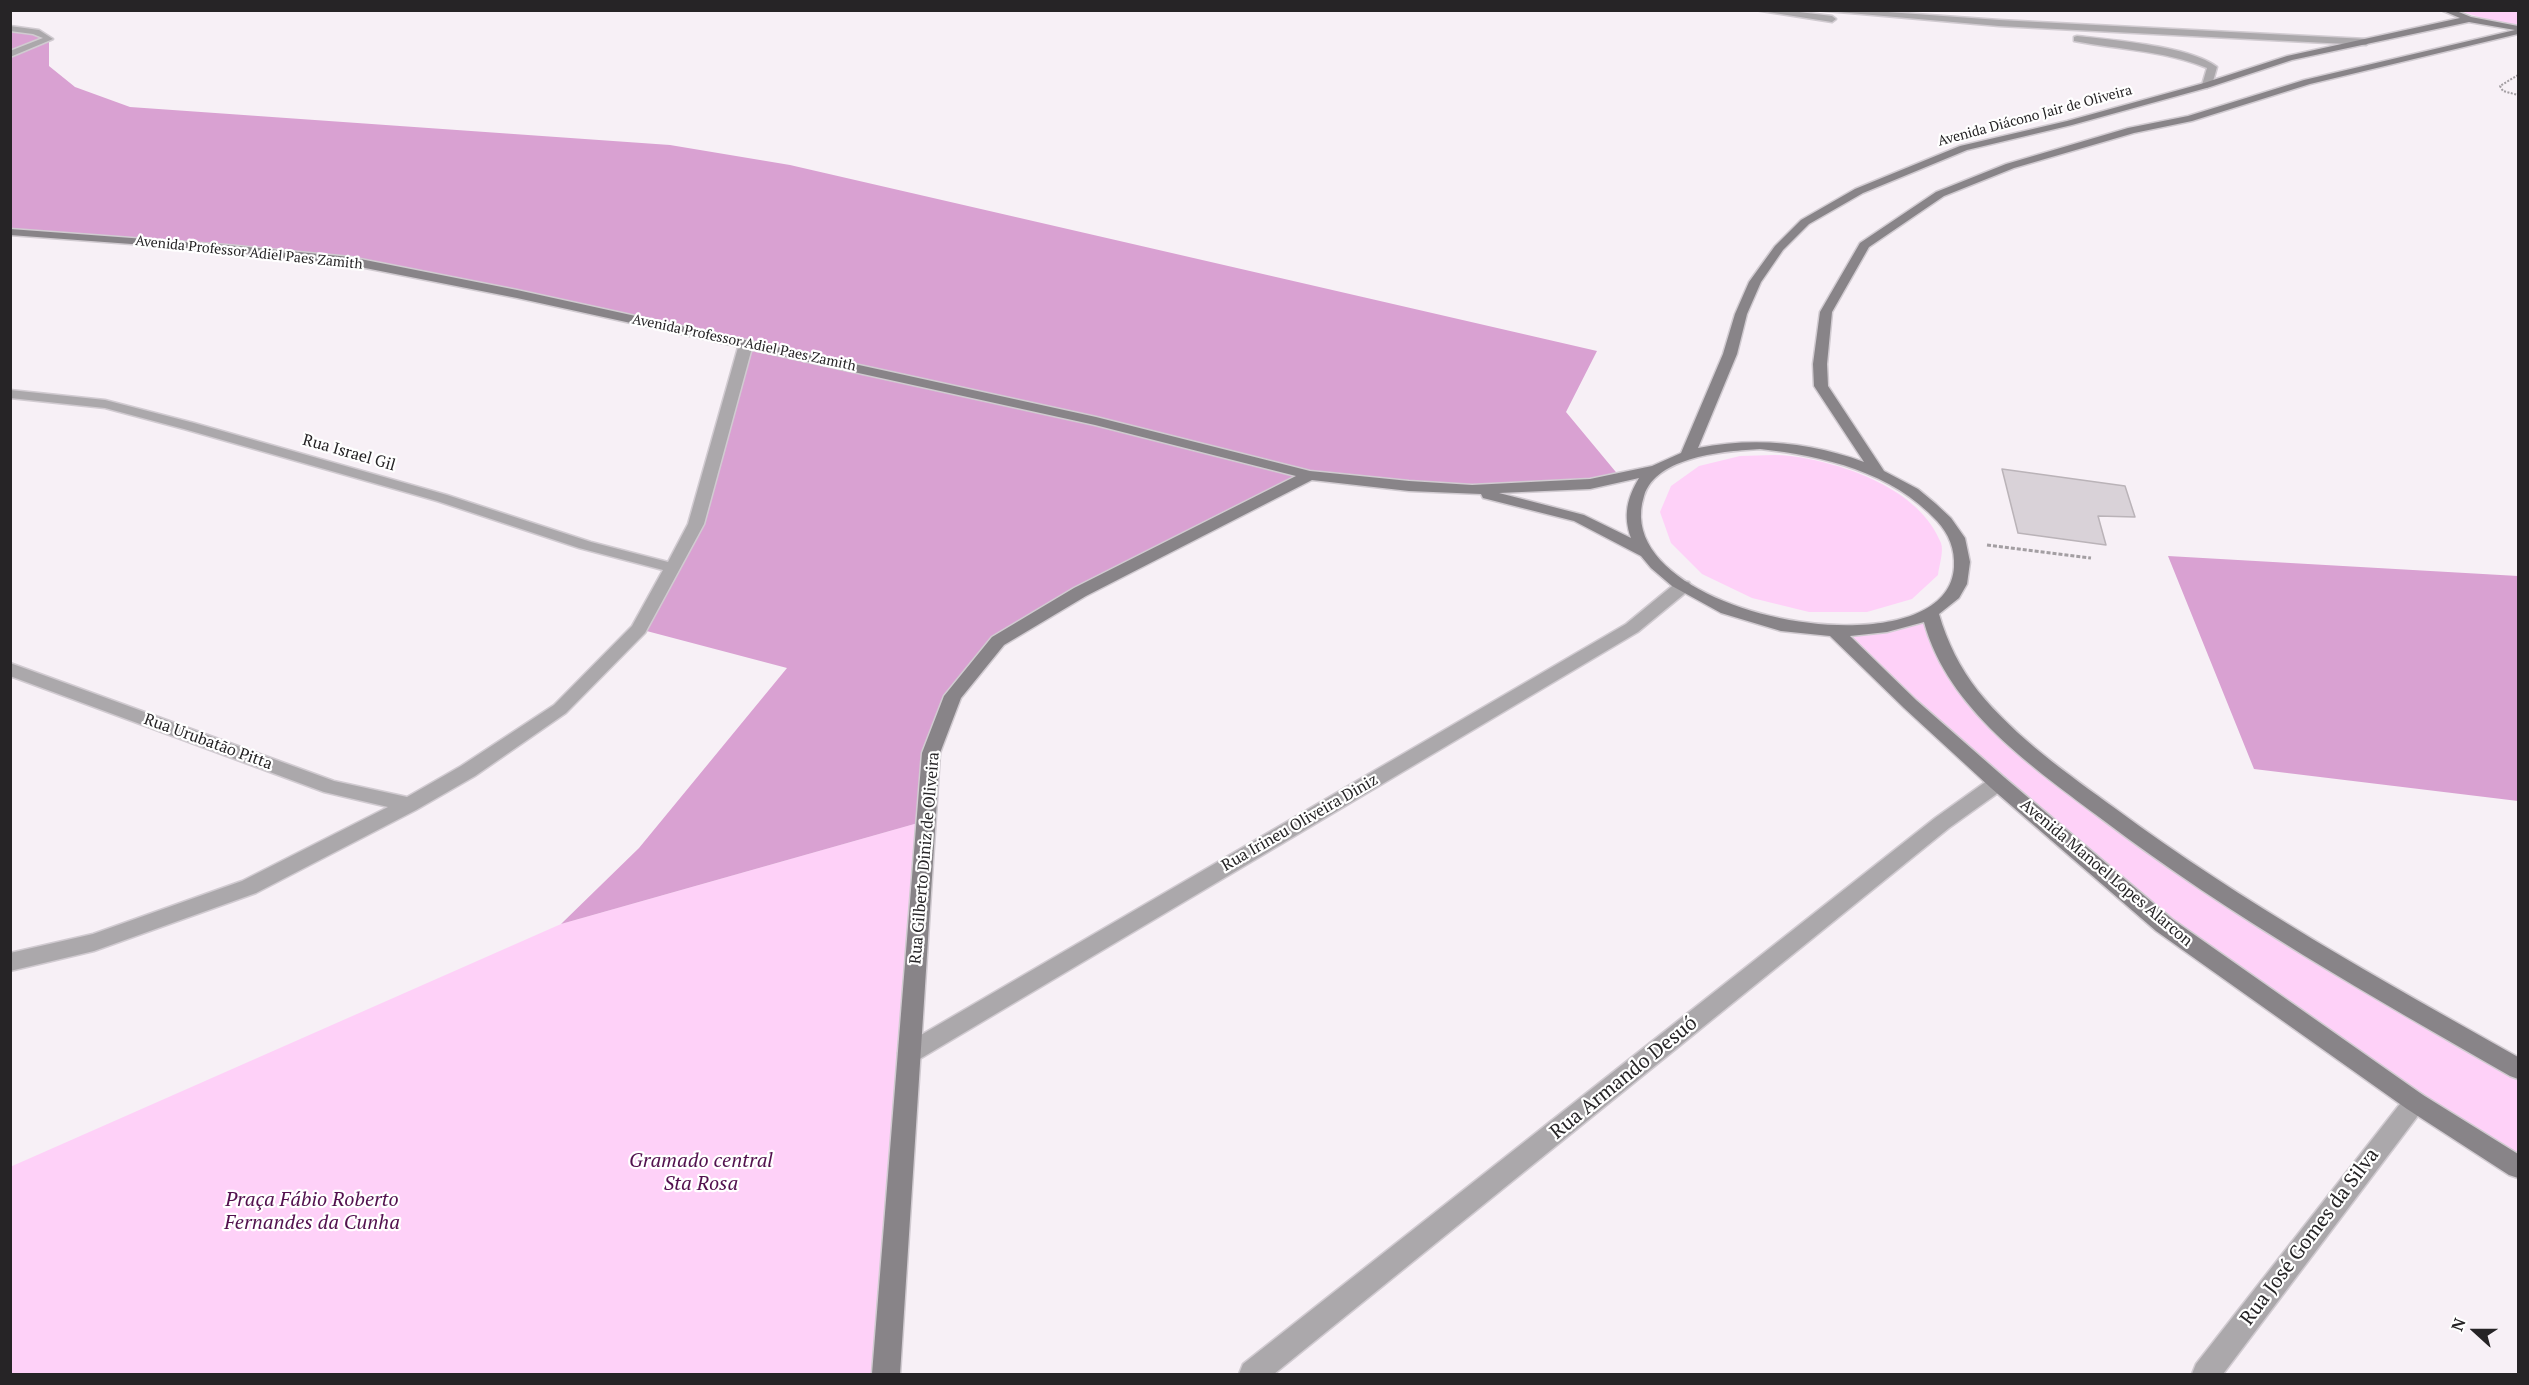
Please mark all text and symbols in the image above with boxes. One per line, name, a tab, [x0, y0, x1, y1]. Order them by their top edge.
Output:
street label: Avenida Diácono Jair de Oliveira	[1936, 82, 2134, 150]
street label: Avenida Professor Adiel Paes Zamith	[135, 233, 363, 273]
street label: Avenida Professor Adiel Paes Zamith	[631, 311, 857, 375]
street label: Rua Israel Gil	[300, 431, 398, 475]
street label: Rua Urubatão Pitta	[141, 710, 275, 774]
street label: Rua Gilberto Diniz de Oliveira	[906, 751, 944, 965]
street label: Rua Irineu Oliveira Diniz	[1219, 770, 1381, 876]
street label: Avenida Manoel Lopes Alarcon	[2016, 795, 2196, 951]
street label: Rua Armando Desuó	[1546, 1011, 1702, 1145]
street label: Rua José Gomes da Silva	[2236, 1144, 2384, 1330]
park label: Gramado central Sta Rosa	[629, 1149, 773, 1196]
park label: Praça Fábio Roberto Fernandes da Cunha	[224, 1188, 400, 1235]
north arrow	[2445, 1301, 2505, 1361]
text: N	[2446, 1315, 2471, 1334]

